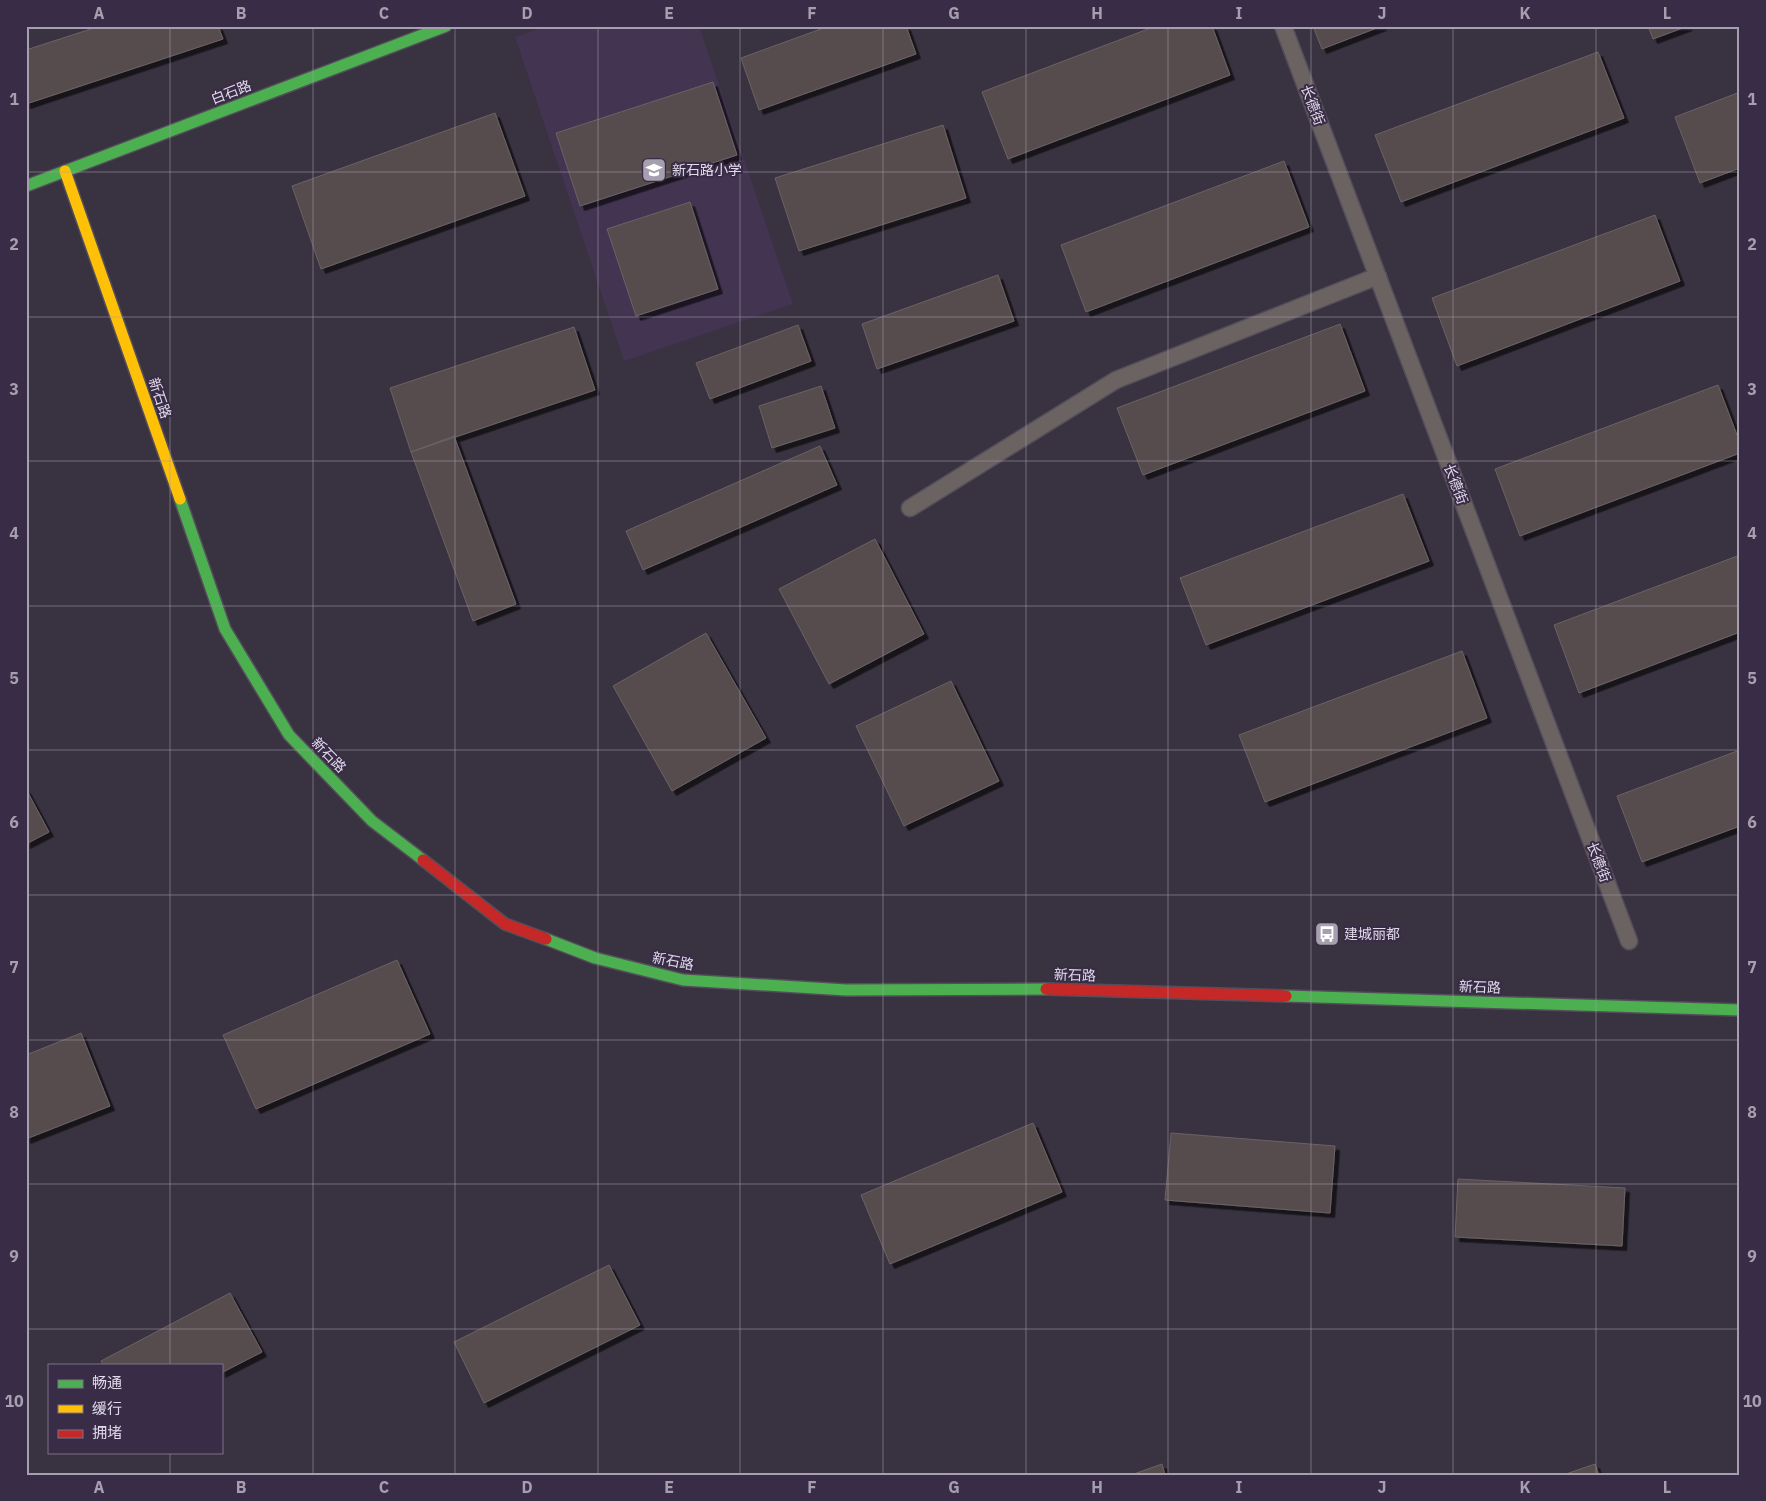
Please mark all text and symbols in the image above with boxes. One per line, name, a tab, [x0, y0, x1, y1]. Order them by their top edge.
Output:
text: A	[94, 3, 105, 23]
text: B	[236, 3, 247, 23]
text: C	[379, 3, 389, 23]
text: D	[521, 3, 533, 23]
text: E	[664, 3, 674, 23]
text: F	[807, 3, 817, 23]
text: G	[948, 3, 960, 23]
text: H	[1091, 3, 1103, 23]
text: I	[1236, 3, 1243, 23]
text: J	[1378, 3, 1386, 23]
text: K	[1519, 3, 1531, 23]
text: L	[1663, 3, 1671, 23]
street label: 白石路	[208, 76, 254, 108]
street label: 长德街	[1297, 82, 1329, 128]
text: 1	[9, 89, 19, 109]
text: 1	[1747, 89, 1757, 109]
school or university icon: 新石路小学	[641, 157, 667, 183]
place label: 新石路小学	[672, 161, 742, 179]
text: 2	[9, 234, 19, 254]
text: 2	[1747, 234, 1757, 254]
street label: 新石路	[145, 375, 175, 421]
text: 3	[9, 379, 19, 399]
text: 3	[1747, 379, 1757, 399]
street label: 长德街	[1440, 461, 1472, 507]
text: 4	[9, 523, 19, 543]
text: 4	[1747, 523, 1757, 543]
text: 5	[9, 668, 19, 688]
text: 5	[1747, 668, 1757, 688]
street label: 新石路	[308, 734, 350, 776]
text: 6	[9, 812, 19, 832]
text: 6	[1747, 812, 1757, 832]
street label: 长德街	[1583, 839, 1615, 885]
bus stop icon: 建城丽都	[1314, 921, 1340, 947]
place label: 建城丽都	[1344, 925, 1400, 943]
street label: 新石路	[651, 948, 695, 974]
text: 7	[9, 957, 19, 977]
text: 7	[1747, 957, 1757, 977]
street label: 新石路	[1054, 965, 1096, 985]
street label: 新石路	[1459, 977, 1501, 997]
text: 8	[9, 1102, 19, 1122]
text: 8	[1747, 1102, 1757, 1122]
text: 9	[9, 1246, 19, 1266]
text: 9	[1747, 1246, 1757, 1266]
legend	[48, 1364, 222, 1454]
text: 畅通	[92, 1373, 122, 1392]
text: 10	[4, 1391, 24, 1411]
text: 10	[1742, 1391, 1762, 1411]
text: 缓行	[92, 1399, 122, 1418]
text: 拥堵	[92, 1423, 122, 1442]
text: A	[94, 1477, 105, 1497]
text: B	[236, 1477, 247, 1497]
text: C	[379, 1477, 389, 1497]
text: D	[521, 1477, 533, 1497]
text: E	[664, 1477, 674, 1497]
text: F	[807, 1477, 817, 1497]
text: G	[948, 1477, 960, 1497]
text: H	[1091, 1477, 1103, 1497]
text: I	[1236, 1477, 1243, 1497]
text: J	[1378, 1477, 1386, 1497]
text: K	[1519, 1477, 1531, 1497]
text: L	[1663, 1477, 1671, 1497]

